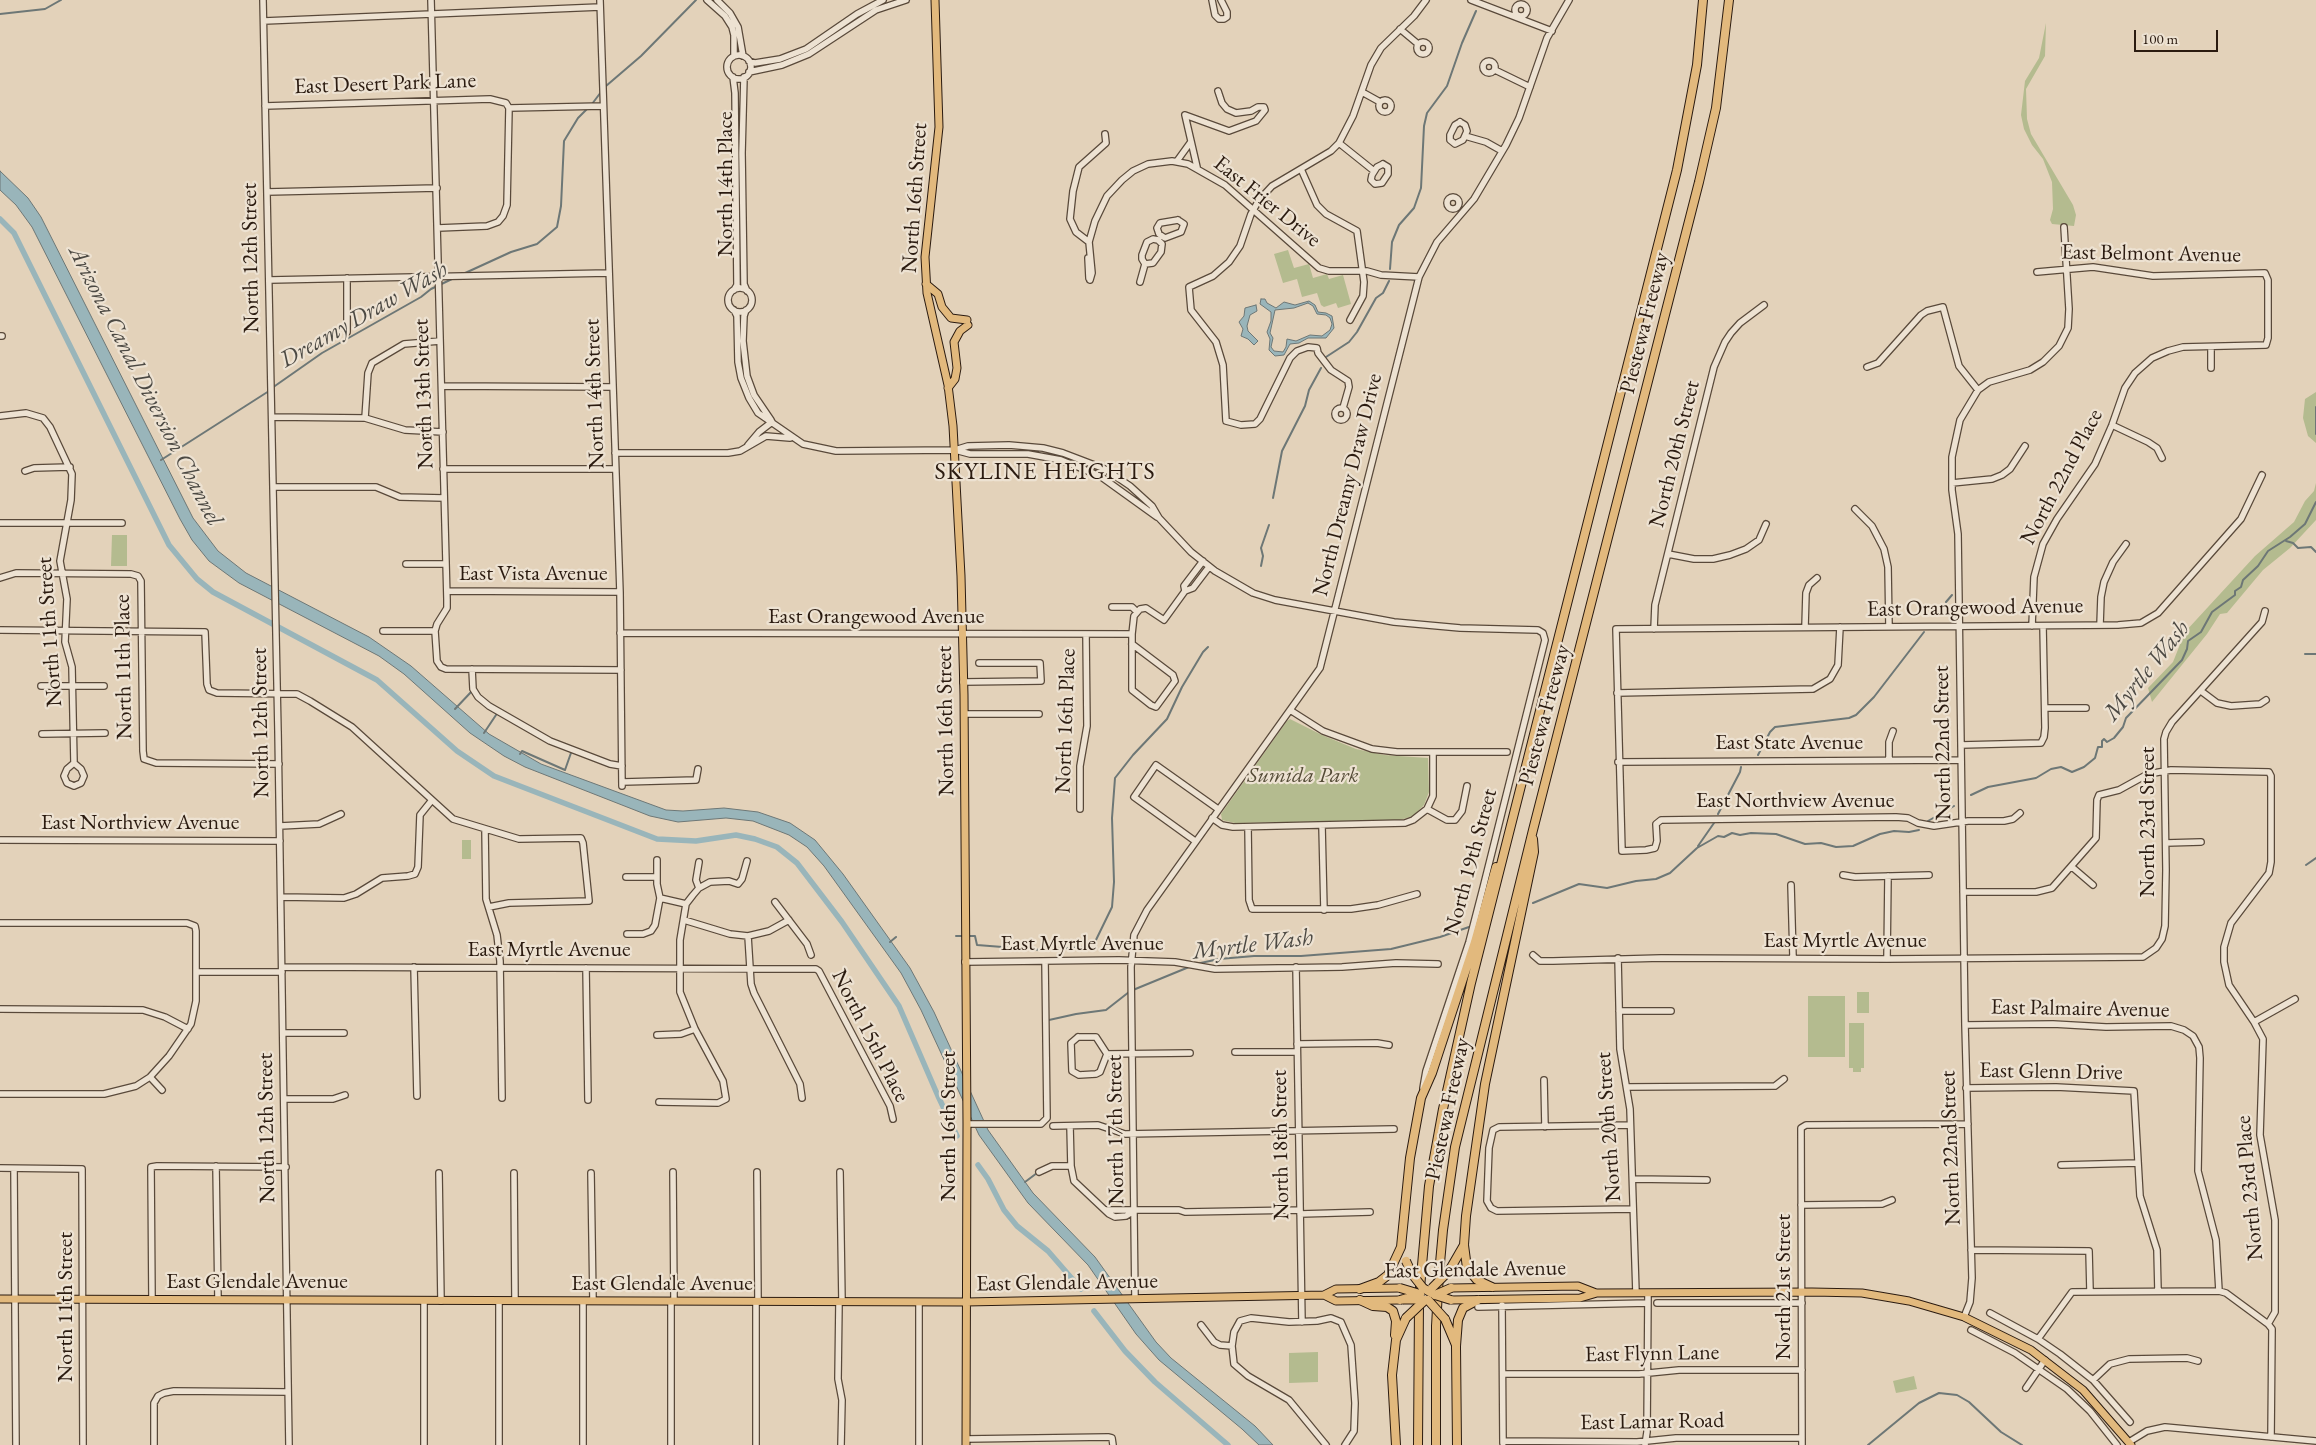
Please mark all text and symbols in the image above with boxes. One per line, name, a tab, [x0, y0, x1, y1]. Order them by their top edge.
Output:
scale bar	[2136, 20, 2220, 52]
text: 100 m	[2142, 29, 2178, 48]
street label: East Desert Park Lane	[293, 68, 477, 100]
street label: North 14th Place	[713, 111, 739, 257]
street label: North 16th Street	[897, 122, 933, 274]
street label: East Frier Drive	[1208, 151, 1326, 253]
street label: North 12th Street	[236, 183, 266, 333]
street label: East Belmont Avenue	[2061, 239, 2241, 269]
water label: Arizona Canal Diversion Channel	[62, 241, 228, 531]
street label: Piestewa Freeway	[1615, 249, 1675, 397]
water label: Dreamy Draw Wash	[275, 255, 453, 375]
street label: North 13th Street	[408, 318, 440, 470]
street label: North 14th Street	[579, 318, 611, 470]
street label: North Dreamy Draw Drive	[1308, 371, 1388, 599]
street label: North 20th Street	[1644, 378, 1706, 530]
street label: North 22nd Place	[2015, 405, 2109, 549]
district label: SKYLINE HEIGHTS	[933, 458, 1157, 486]
street label: North 11th Street	[32, 556, 68, 708]
street label: East Vista Avenue	[458, 561, 608, 587]
street label: East Orangewood Avenue	[1866, 593, 2084, 623]
street label: North 11th Place	[110, 594, 138, 740]
street label: East Orangewood Avenue	[768, 604, 984, 630]
water label: Myrtle Wash	[2098, 615, 2196, 727]
street label: Piestewa Freeway	[1513, 641, 1577, 789]
street label: North 16th Street	[931, 646, 961, 796]
street label: North 12th Street	[246, 648, 276, 798]
street label: North 16th Place	[1050, 648, 1082, 794]
street label: North 22nd Street	[1928, 665, 1958, 821]
street label: East State Avenue	[1715, 730, 1863, 756]
street label: North 23rd Street	[2135, 747, 2161, 897]
park label: Sumida Park	[1247, 763, 1359, 789]
street label: North 19th Street	[1439, 786, 1503, 938]
street label: East Northview Avenue	[1696, 788, 1894, 814]
street label: East Northview Avenue	[41, 810, 239, 836]
water label: Myrtle Wash	[1191, 923, 1315, 967]
street label: East Myrtle Avenue	[1763, 928, 1927, 954]
street label: East Myrtle Avenue	[1000, 931, 1164, 957]
street label: East Myrtle Avenue	[467, 937, 631, 963]
street label: North 15th Place	[825, 965, 915, 1107]
street label: East Palmaire Avenue	[1990, 994, 2170, 1024]
street label: Piestewa Freeway	[1420, 1035, 1476, 1183]
street label: North 16th Street	[936, 1051, 962, 1201]
street label: North 20th Street	[1591, 1051, 1627, 1203]
street label: North 12th Street	[252, 1053, 282, 1203]
street label: North 17th Street	[1101, 1055, 1131, 1205]
street label: East Glenn Drive	[1979, 1058, 2123, 1086]
street label: North 18th Street	[1266, 1070, 1296, 1220]
street label: North 22nd Street	[1935, 1070, 1967, 1226]
street label: North 23rd Place	[2231, 1114, 2269, 1262]
street label: North 21st Street	[1771, 1214, 1797, 1360]
street label: North 11th Street	[53, 1232, 79, 1382]
street label: East Glendale Avenue	[1384, 1255, 1566, 1285]
street label: East Glendale Avenue	[976, 1268, 1158, 1298]
street label: East Glendale Avenue	[166, 1269, 348, 1295]
street label: East Glendale Avenue	[571, 1271, 753, 1297]
street label: East Flynn Lane	[1584, 1340, 1720, 1368]
street label: East Lamar Road	[1580, 1408, 1724, 1436]

